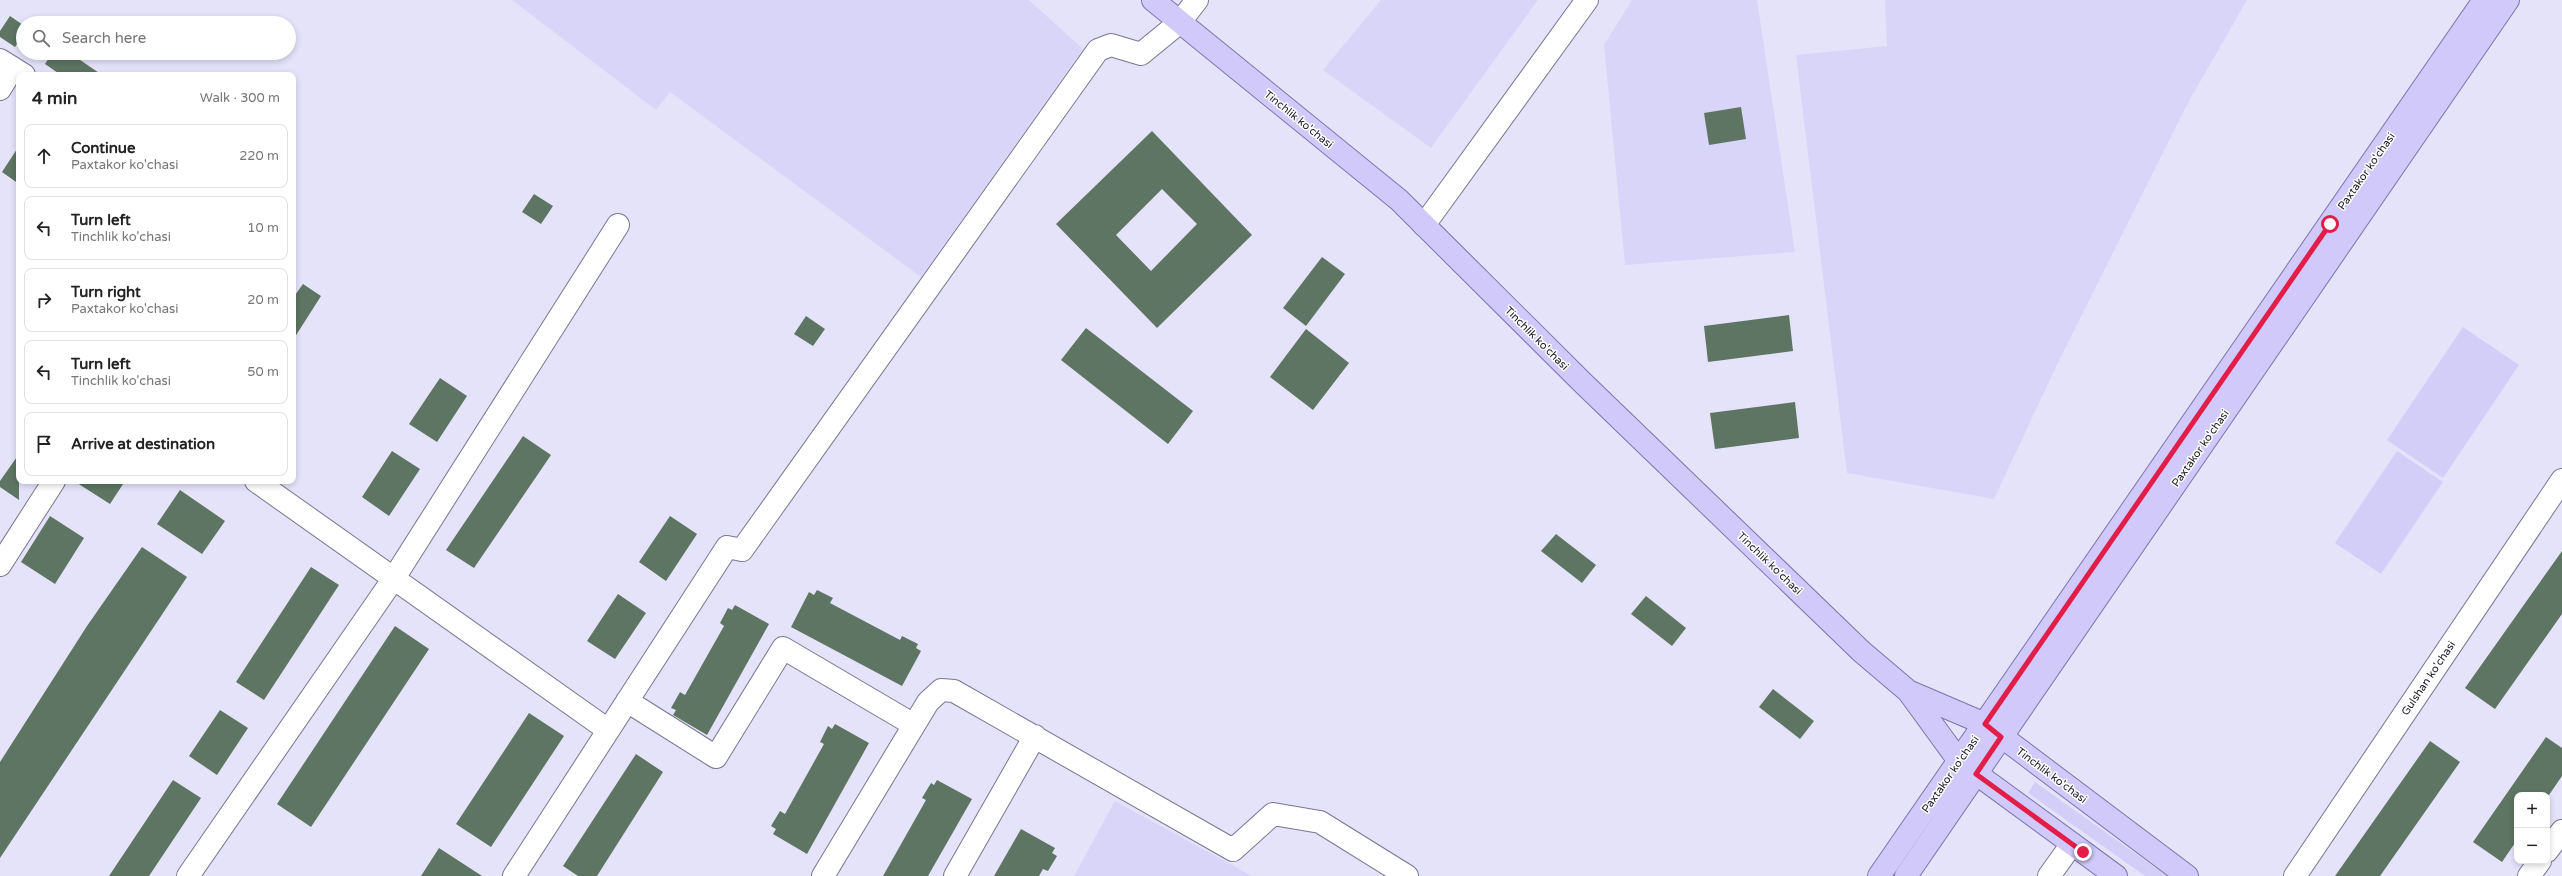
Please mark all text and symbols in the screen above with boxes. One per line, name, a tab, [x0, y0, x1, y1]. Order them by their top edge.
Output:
search box	[16, 16, 296, 60]
icon: search	[30, 27, 52, 49]
text: Search here	[62, 29, 146, 47]
text: 4 min	[32, 88, 77, 109]
street label: Tinchlik ko'chasi	[1262, 88, 1336, 151]
text: Walk · 300 m	[200, 90, 280, 106]
street label: Paxtakor ko'chasi	[2335, 130, 2398, 212]
text: Continue	[71, 139, 135, 157]
icon: ahead	[33, 145, 55, 167]
text: 220 m	[239, 148, 279, 164]
text: Paxtakor ko'chasi	[71, 157, 178, 173]
text: Turn left	[71, 211, 131, 229]
route start	[2321, 215, 2339, 233]
icon: left	[33, 217, 55, 239]
text: 10 m	[247, 220, 279, 236]
text: Tinchlik ko'chasi	[71, 229, 171, 245]
text: Turn right	[71, 283, 141, 301]
icon: right	[33, 289, 55, 311]
text: 20 m	[247, 292, 279, 308]
text: Paxtakor ko'chasi	[71, 301, 178, 317]
street label: Tinchlik ko'chasi	[1502, 304, 1571, 373]
text: Turn left	[71, 355, 131, 373]
icon: left	[33, 361, 55, 383]
text: 50 m	[247, 364, 279, 380]
text: Tinchlik ko'chasi	[71, 373, 171, 389]
street label: Paxtakor ko'chasi	[2169, 407, 2232, 489]
icon: arrive	[33, 433, 55, 455]
text: Arrive at destination	[71, 435, 215, 453]
street label: Tinchlik ko'chasi	[1735, 529, 1805, 597]
street label: Gulshan ko'chasi	[2399, 639, 2458, 718]
street label: Paxtakor ko'chasi	[1919, 733, 1982, 815]
street label: Tinchlik ko'chasi	[2014, 745, 2089, 806]
map controls	[2514, 792, 2550, 864]
button: +	[2514, 792, 2550, 828]
button: −	[2514, 828, 2550, 864]
route end	[2074, 843, 2092, 861]

